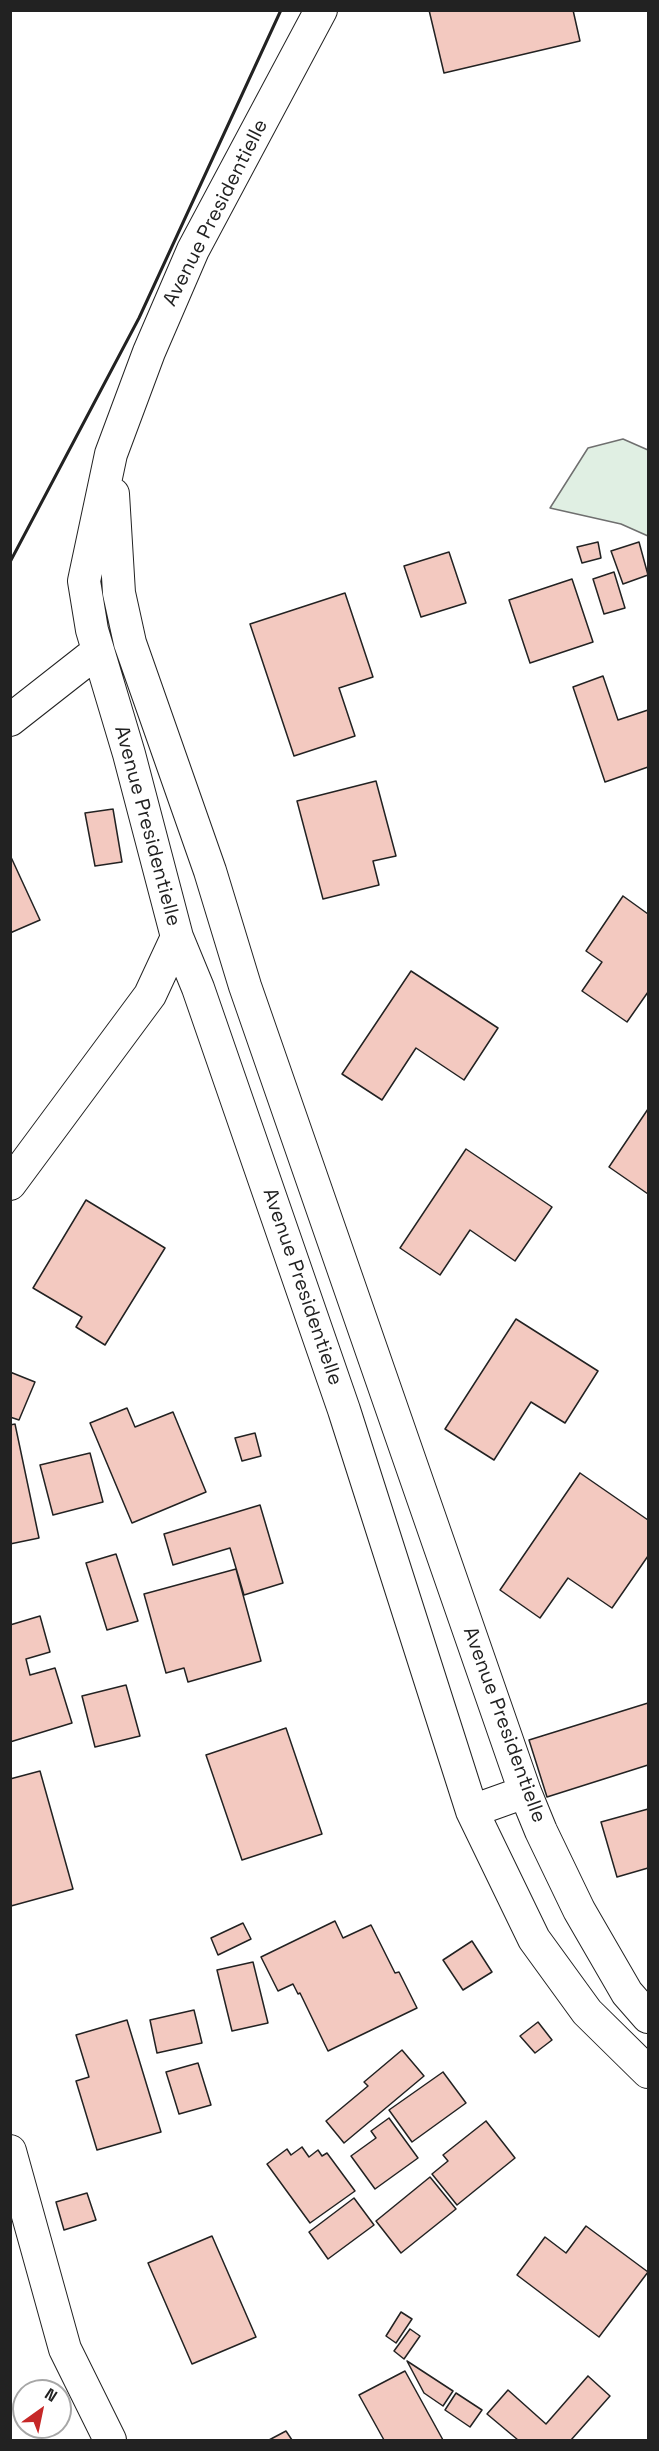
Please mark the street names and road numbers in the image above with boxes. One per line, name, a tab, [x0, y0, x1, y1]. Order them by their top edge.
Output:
street label: Avenue Presidentielle	[158, 116, 274, 310]
street label: Avenue Presidentielle	[109, 723, 185, 929]
street label: Avenue Presidentielle	[257, 1185, 347, 1389]
street label: Avenue Presidentielle	[457, 1624, 551, 1826]

